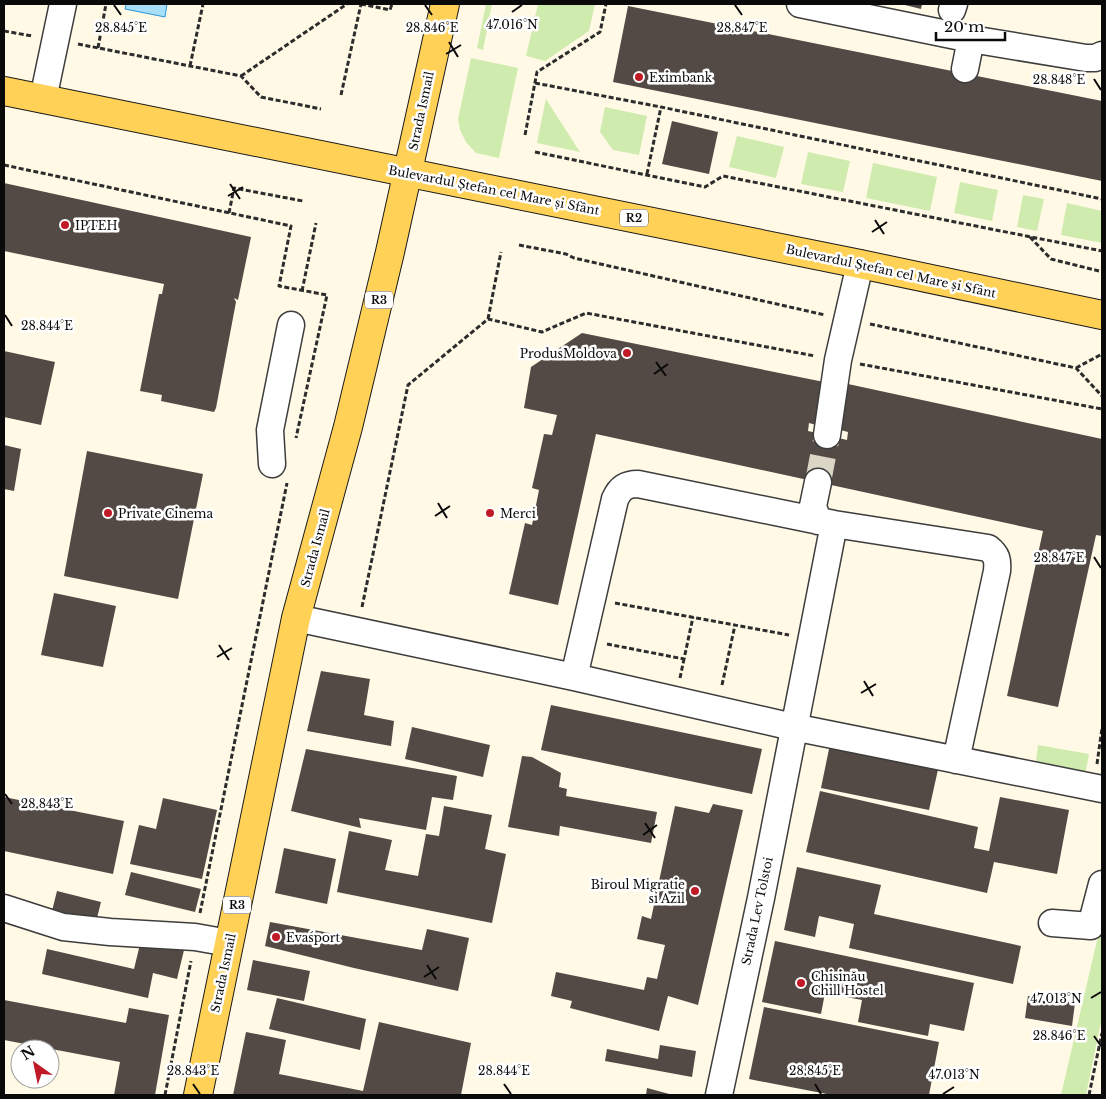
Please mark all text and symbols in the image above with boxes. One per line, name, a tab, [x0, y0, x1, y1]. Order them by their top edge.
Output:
scale bar	[936, 10, 1005, 42]
text: 47.016°N	[486, 17, 538, 32]
text: 20 m	[944, 17, 984, 36]
text: 28.845°E	[95, 20, 147, 35]
text: 28.846°E	[406, 20, 459, 35]
text: 28.847°E	[716, 20, 768, 35]
street label: Strada Ismail	[405, 70, 437, 152]
place label: Eximbank	[649, 70, 713, 85]
marker: Eximbank	[633, 71, 645, 83]
text: 28.848°E	[1033, 72, 1085, 87]
street label: Bulevardul Ștefan cel Mare și Sfânt	[387, 162, 601, 219]
road number: R2	[620, 210, 648, 227]
place label: IPTEH	[75, 218, 118, 233]
marker: IPTEH	[59, 219, 71, 231]
street label: Bulevardul Ștefan cel Mare și Sfânt	[784, 241, 998, 302]
road number: R3	[365, 292, 393, 308]
text: 28.844°E	[21, 318, 73, 333]
place label: ProdusMoldova	[520, 346, 617, 361]
marker: ProdusMoldova	[621, 347, 633, 359]
place label: Private Cinema	[118, 506, 213, 521]
place label: Merci	[500, 506, 536, 521]
marker: Private Cinema	[102, 507, 114, 519]
street label: Strada Ismail	[297, 507, 333, 589]
marker: Merci	[484, 507, 496, 519]
text: 28.847°E	[1033, 550, 1085, 565]
text: 28.843°E	[21, 796, 73, 811]
street label: Strada Lev Tolstoi	[738, 856, 776, 966]
place label: Biroul Migratie si Azil	[591, 877, 685, 906]
marker: Biroul Migratie si Azil	[689, 885, 701, 897]
road number: R3	[223, 896, 251, 914]
place label: Evaśport	[286, 930, 341, 945]
marker: Evaśport	[270, 931, 282, 943]
street label: Strada Ismail	[207, 932, 239, 1014]
place label: Chișinău Chill Hostel	[811, 969, 884, 998]
marker: Chișinău Chill Hostel	[795, 977, 807, 989]
text: 47.013°N	[1030, 991, 1082, 1006]
text: 28.846°E	[1033, 1028, 1086, 1043]
north arrow	[10, 1039, 60, 1089]
text: N	[17, 1042, 38, 1064]
text: 28.843°E	[167, 1063, 219, 1078]
text: 28.844°E	[478, 1063, 530, 1078]
text: 28.845°E	[789, 1063, 841, 1078]
text: 47.013°N	[928, 1067, 980, 1082]

